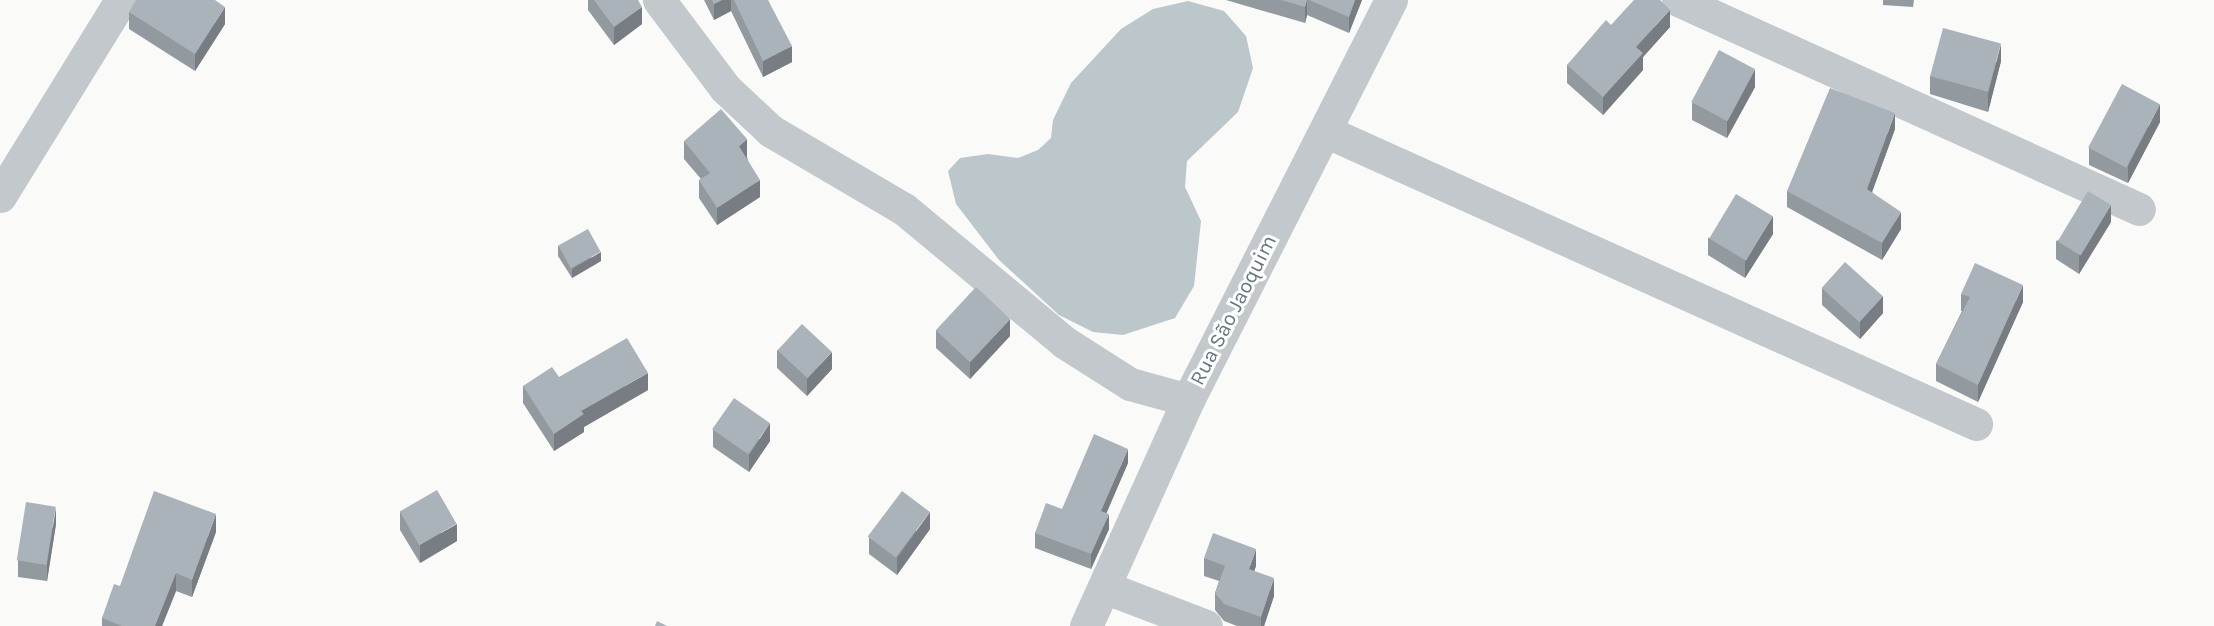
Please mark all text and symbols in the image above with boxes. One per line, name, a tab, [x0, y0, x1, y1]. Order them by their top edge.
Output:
street label: Rua São Jaoquim	[1184, 231, 1282, 389]

